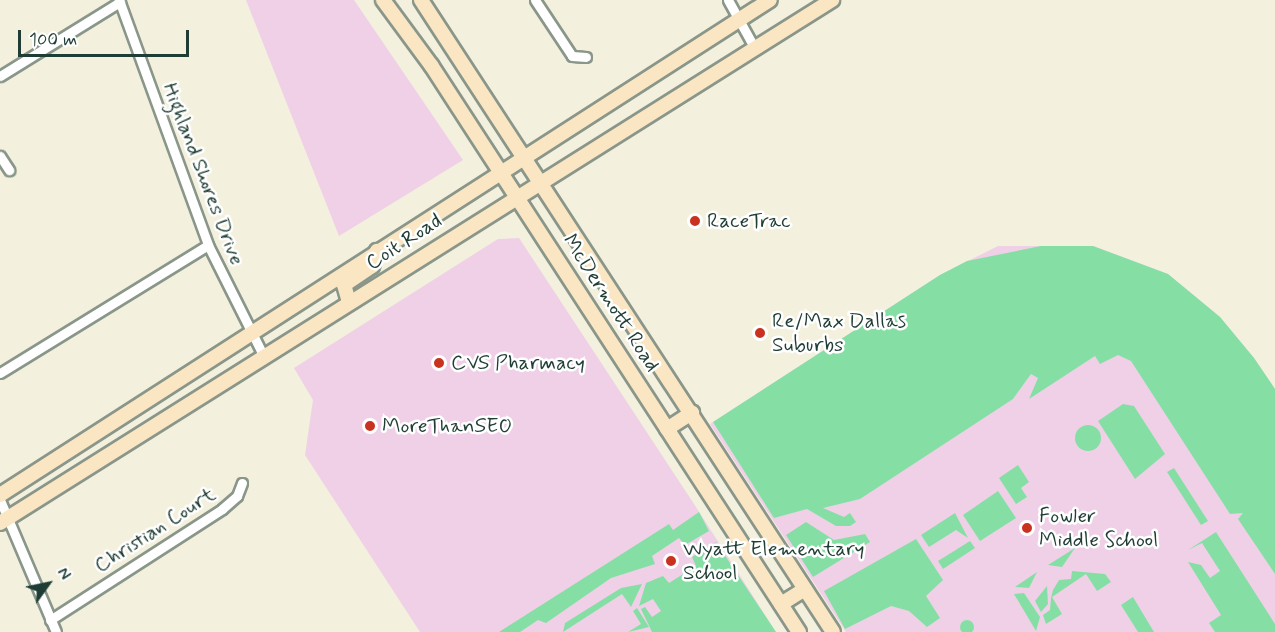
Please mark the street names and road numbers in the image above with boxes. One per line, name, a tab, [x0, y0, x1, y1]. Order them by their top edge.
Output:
street label: Highland Shores Drive	[157, 80, 249, 268]
street label: Coit Road	[362, 208, 446, 276]
street label: McDermott Road	[557, 230, 665, 376]
street label: Christian Court	[91, 482, 219, 578]

